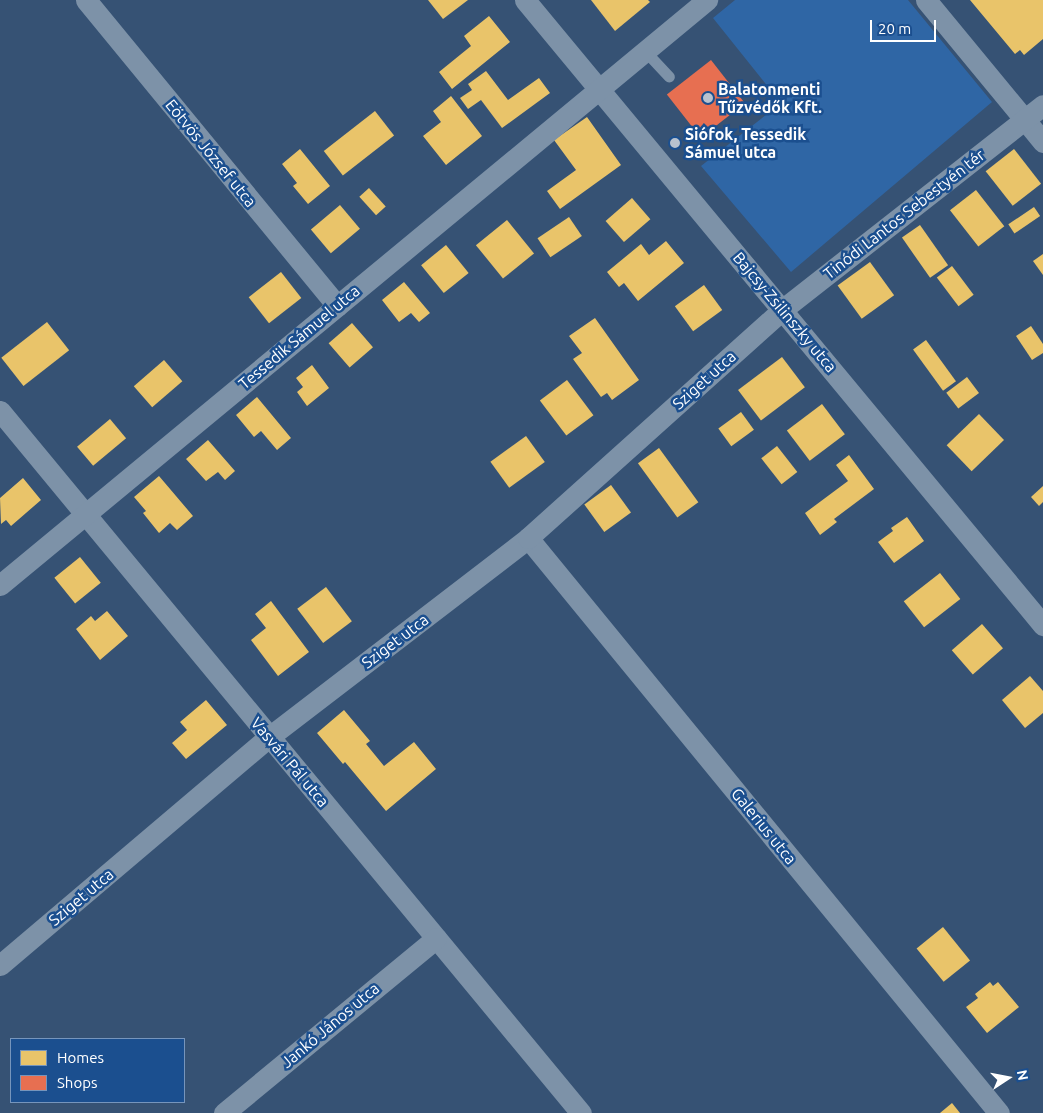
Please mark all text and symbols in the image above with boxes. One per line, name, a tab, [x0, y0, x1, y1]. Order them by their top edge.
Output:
scale bar	[873, 10, 939, 42]
text: 20 m	[878, 20, 911, 37]
place label: Balatonmenti Tűzvédők Kft.	[718, 79, 822, 117]
marker: Balatonmenti Tűzvédők Kft.	[702, 92, 714, 104]
street label: Eötvös József utca	[162, 95, 260, 211]
place label: Siófok, Tessedik Sámuel utca	[685, 124, 806, 162]
marker: Siófok, Tessedik Sámuel utca	[669, 137, 681, 149]
street label: Tinódi Lantos Sebestyén tér	[820, 145, 988, 283]
street label: Bajcsy-Zsilinszky utca	[729, 248, 841, 376]
street label: Tessedik Sámuel utca	[235, 281, 363, 393]
street label: Sziget utca	[668, 347, 740, 413]
street label: Sziget utca	[358, 610, 432, 672]
street label: Vasvári Pál utca	[247, 713, 333, 811]
street label: Galerius utca	[727, 784, 801, 868]
street label: Sziget utca	[45, 864, 117, 930]
street label: Jankó János utca	[277, 978, 383, 1072]
legend	[10, 1038, 185, 1103]
text: Homes	[57, 1049, 104, 1066]
north arrow	[983, 1053, 1033, 1103]
text: N	[1014, 1068, 1032, 1082]
text: Shops	[57, 1074, 98, 1091]

